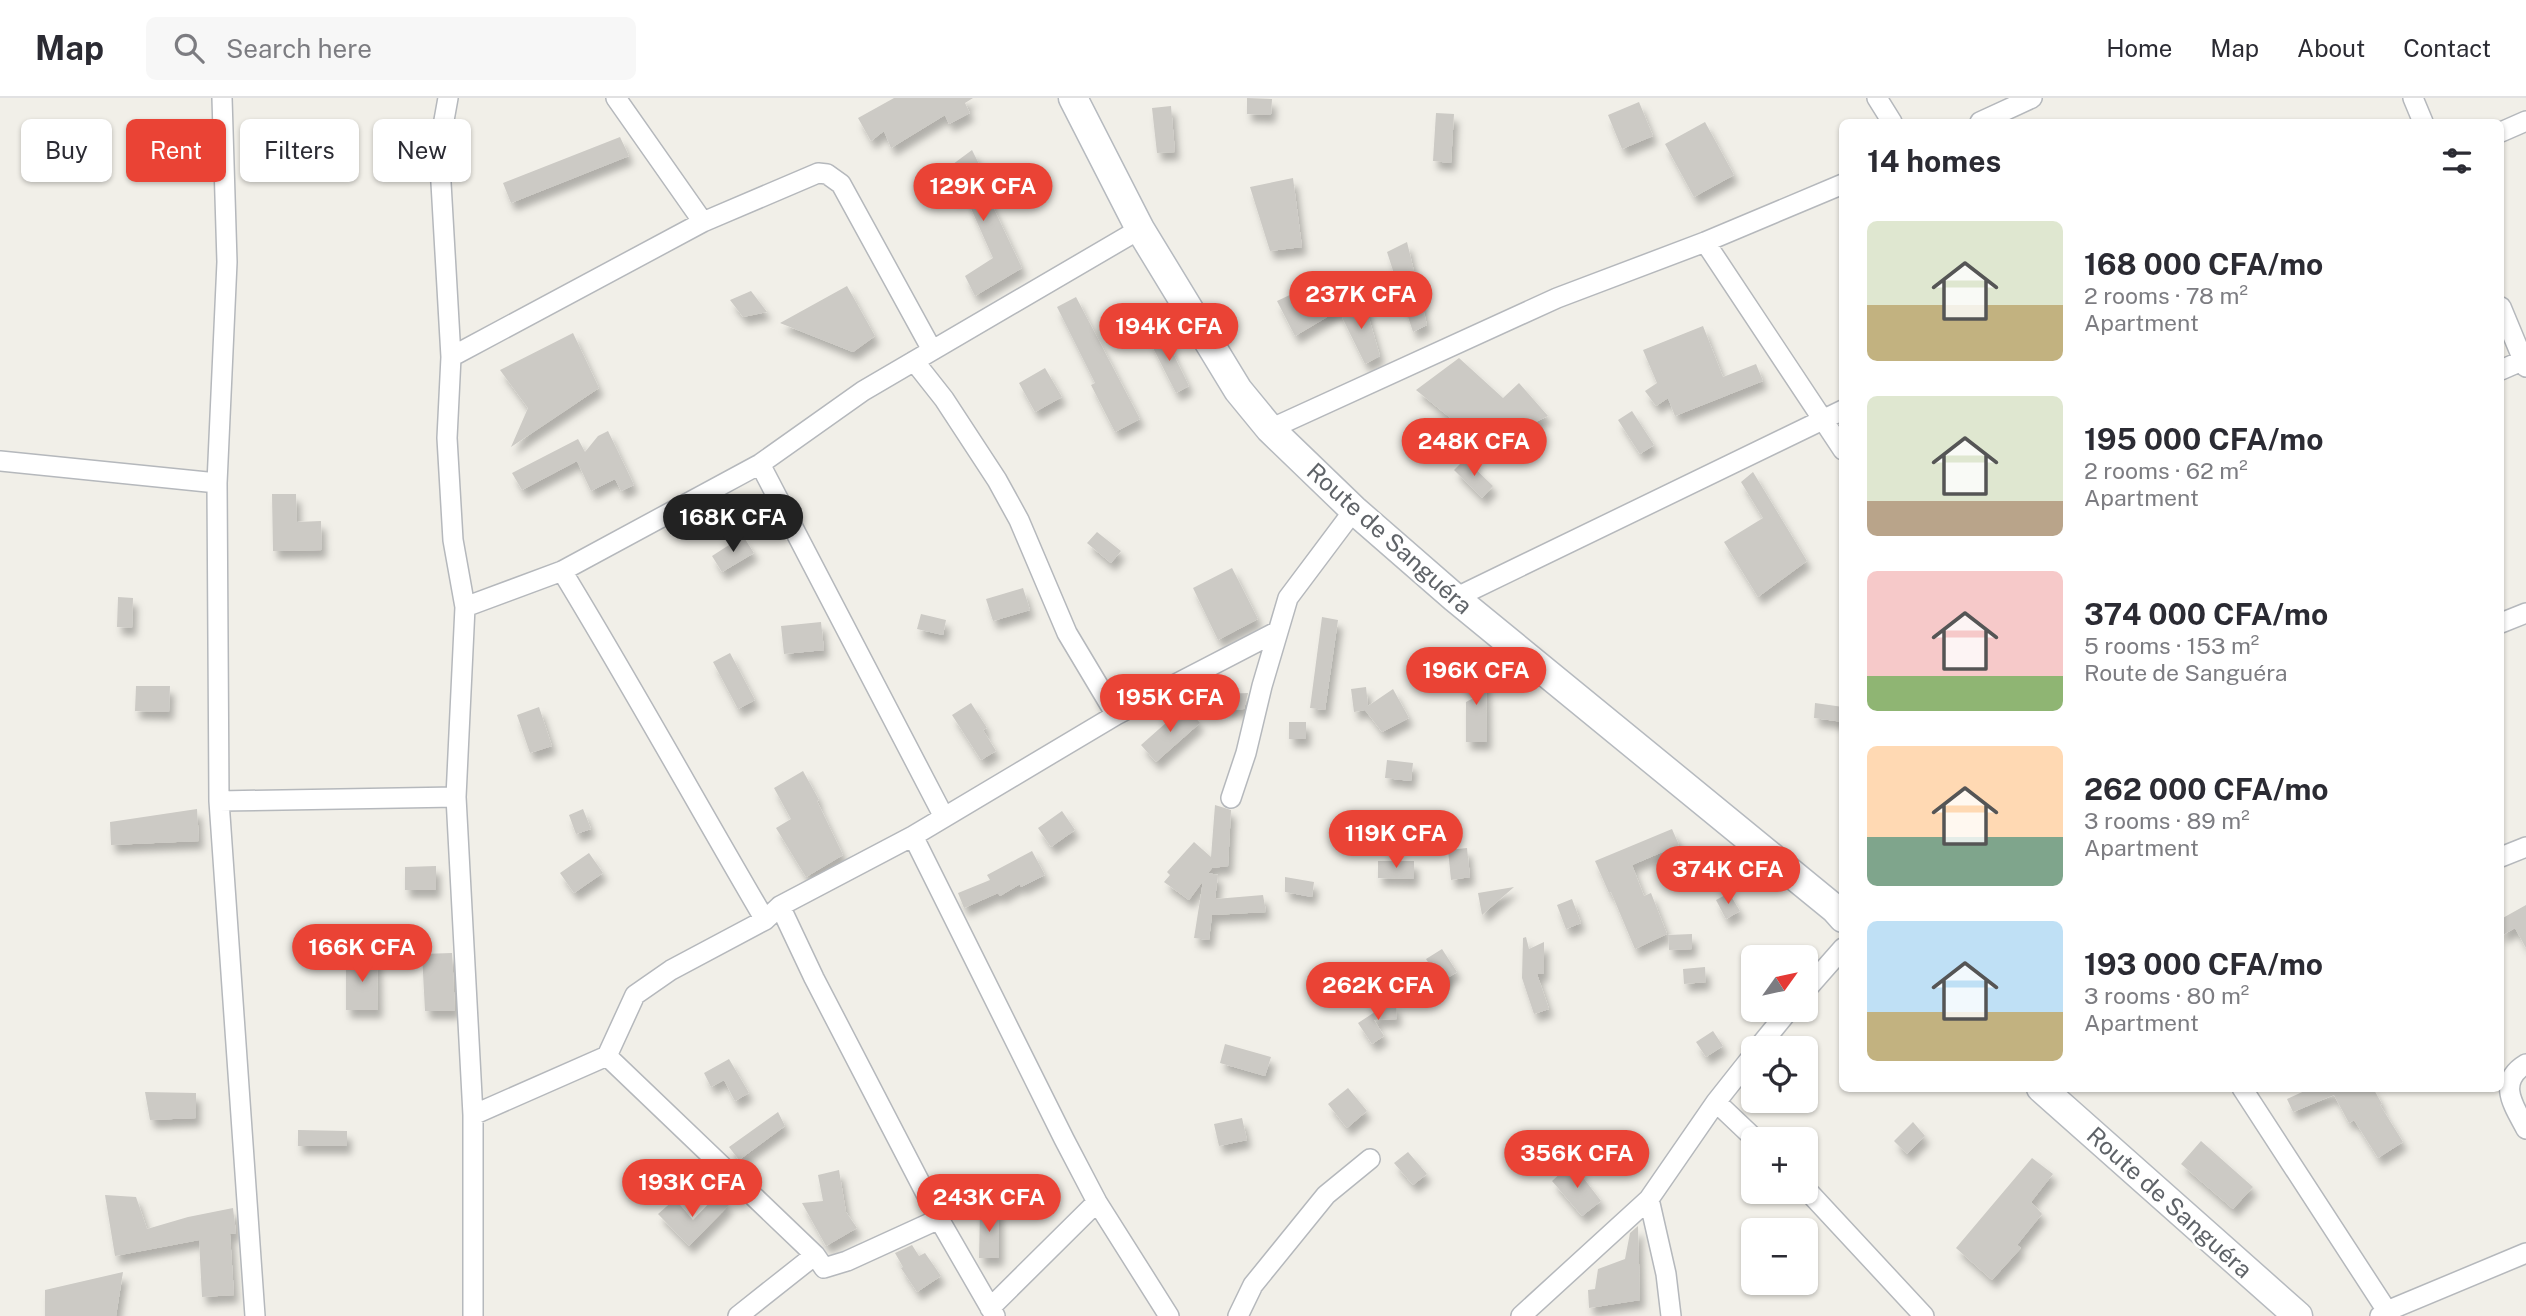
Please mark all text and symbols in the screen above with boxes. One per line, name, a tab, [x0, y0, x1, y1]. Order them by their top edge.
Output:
search box	[146, 17, 636, 80]
text: Map	[35, 29, 104, 67]
icon: search	[170, 29, 208, 67]
text: Search here	[226, 33, 372, 64]
text: Home	[2106, 34, 2172, 62]
text: Map	[2210, 34, 2259, 62]
text: About	[2297, 34, 2365, 62]
text: Contact	[2403, 34, 2491, 62]
chip: Buy	[21, 119, 112, 182]
chip: Rent	[126, 119, 226, 182]
chip: Filters	[240, 119, 359, 182]
chip: New	[373, 119, 471, 182]
icon: filters	[2438, 142, 2476, 180]
text: 14 homes	[1867, 143, 2001, 179]
pin: 129K CFA	[911, 164, 1055, 223]
text: 129K CFA	[929, 172, 1037, 199]
text: 168 000 CFA/mo	[2084, 246, 2323, 282]
icon: home	[1923, 249, 2007, 333]
pin: 237K CFA	[1289, 272, 1433, 331]
text: 237K CFA	[1305, 280, 1417, 307]
text: 2 rooms · 78 m²	[2084, 282, 2248, 309]
pin: 194K CFA	[1097, 303, 1241, 363]
text: Apartment	[2084, 309, 2199, 336]
text: 194K CFA	[1115, 312, 1223, 339]
pin: 248K CFA	[1402, 418, 1546, 478]
text: 195 000 CFA/mo	[2084, 421, 2323, 457]
icon: home	[1923, 424, 2007, 508]
text: 248K CFA	[1418, 427, 1530, 454]
street label: Route de Sanguéra	[1302, 457, 1478, 619]
text: 2 rooms · 62 m²	[2084, 457, 2248, 484]
text: Apartment	[2084, 484, 2199, 511]
pin: 168K CFA	[661, 494, 805, 554]
text: 168K CFA	[679, 503, 787, 530]
text: 374 000 CFA/mo	[2084, 596, 2328, 632]
icon: home	[1923, 599, 2007, 683]
text: 5 rooms · 153 m²	[2084, 632, 2259, 659]
pin: 196K CFA	[1404, 648, 1548, 707]
text: 196K CFA	[1422, 656, 1530, 683]
text: Route de Sanguéra	[2084, 659, 2287, 686]
pin: 195K CFA	[1098, 674, 1242, 734]
text: 195K CFA	[1116, 683, 1224, 710]
text: 262 000 CFA/mo	[2084, 771, 2329, 807]
icon: home	[1923, 774, 2007, 858]
text: 3 rooms · 89 m²	[2084, 807, 2250, 834]
pin: 119K CFA	[1324, 810, 1468, 870]
text: 119K CFA	[1345, 819, 1447, 846]
text: Apartment	[2084, 834, 2199, 861]
pin: 374K CFA	[1656, 846, 1800, 906]
text: 374K CFA	[1672, 855, 1784, 882]
pin: 166K CFA	[290, 924, 434, 984]
text: 166K CFA	[308, 933, 416, 960]
north arrow	[1741, 945, 1818, 1022]
map controls	[1741, 945, 1818, 1295]
text: 193 000 CFA/mo	[2084, 946, 2323, 982]
icon: home	[1923, 949, 2007, 1033]
pin: 262K CFA	[1306, 962, 1450, 1022]
text: 262K CFA	[1322, 971, 1434, 998]
text: 3 rooms · 80 m²	[2084, 982, 2249, 1009]
text: Apartment	[2084, 1009, 2199, 1036]
button: locate	[1741, 1036, 1818, 1113]
street label: Route de Sanguéra	[2082, 1121, 2258, 1283]
button: +	[1741, 1127, 1818, 1204]
pin: 356K CFA	[1505, 1130, 1649, 1190]
text: 356K CFA	[1520, 1139, 1634, 1166]
pin: 193K CFA	[620, 1160, 764, 1219]
text: 193K CFA	[638, 1168, 746, 1195]
pin: 243K CFA	[917, 1174, 1061, 1234]
text: 243K CFA	[933, 1183, 1045, 1210]
button: −	[1741, 1218, 1818, 1295]

